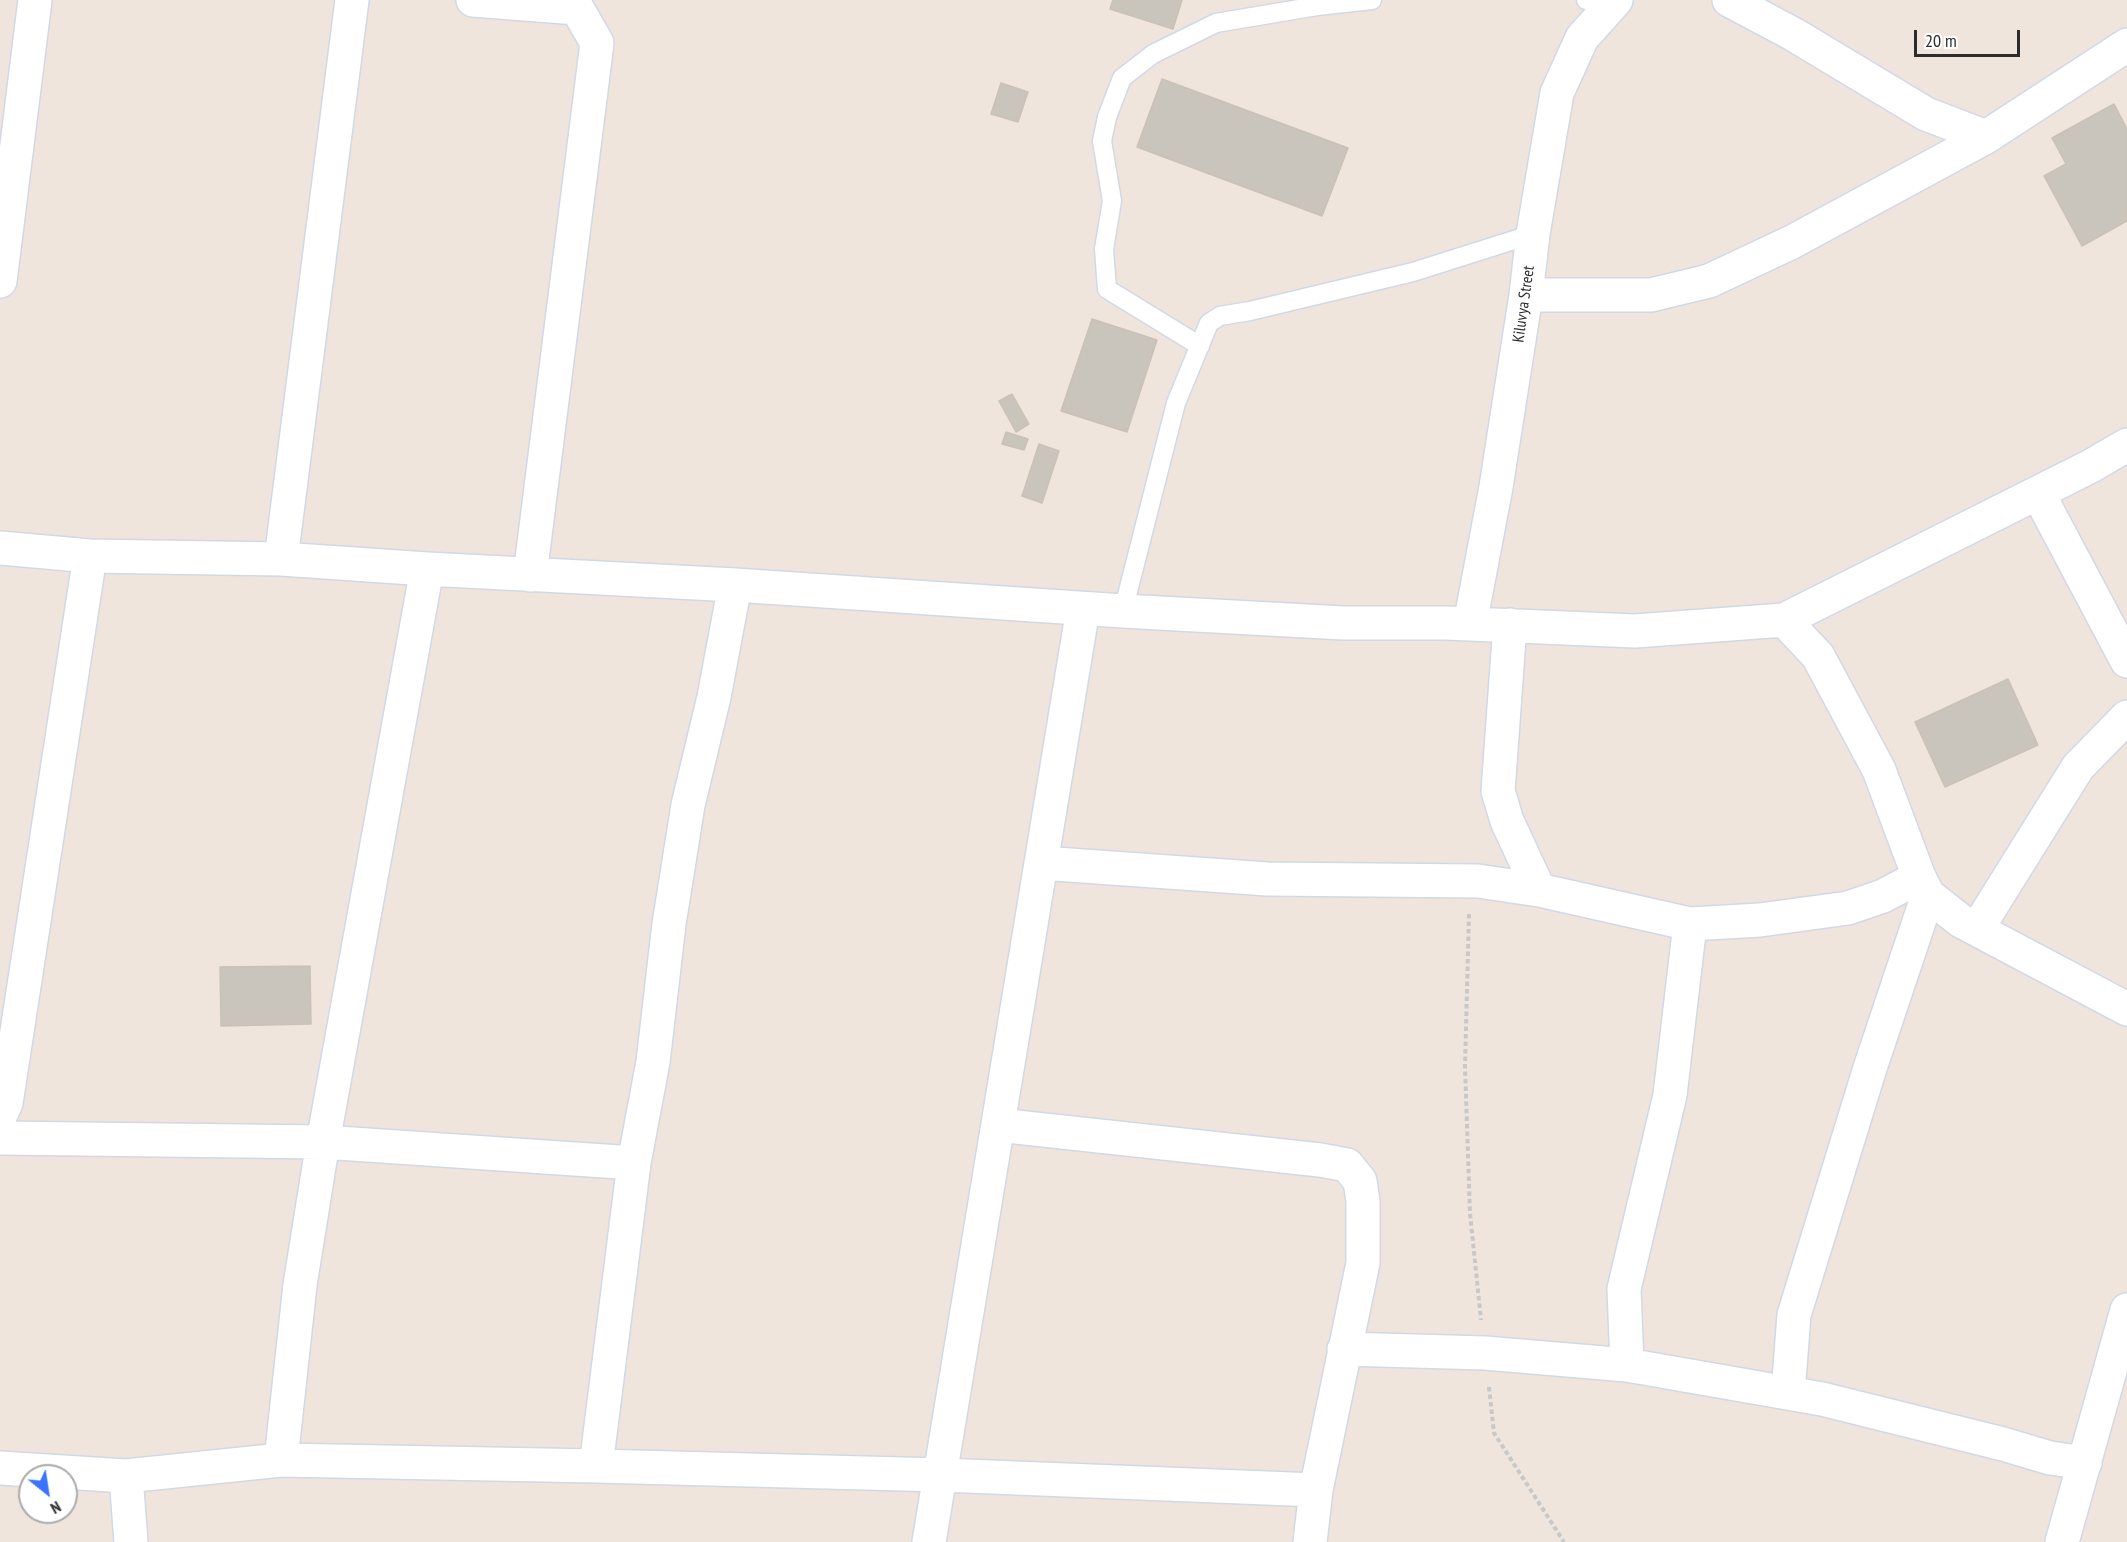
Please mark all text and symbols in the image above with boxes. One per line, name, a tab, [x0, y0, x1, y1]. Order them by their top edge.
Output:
scale bar	[1917, 18, 2024, 56]
text: 20 m	[1925, 29, 1957, 52]
street label: Kiluvya Street	[1509, 264, 1539, 344]
north arrow	[18, 1464, 78, 1524]
text: N	[47, 1497, 65, 1519]

